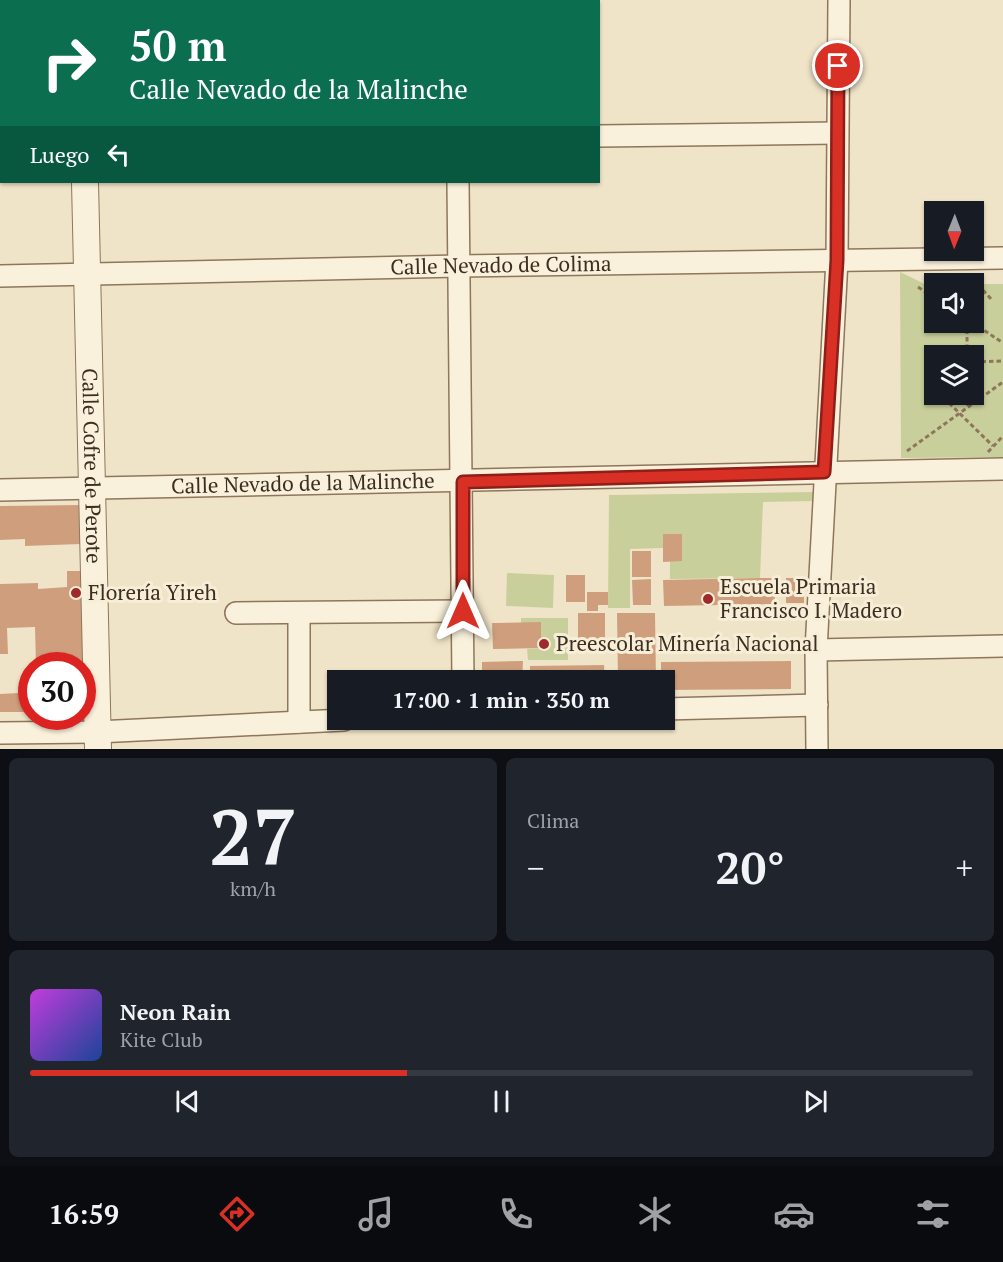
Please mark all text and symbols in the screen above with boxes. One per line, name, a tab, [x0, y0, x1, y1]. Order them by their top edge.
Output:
text: 50 m	[129, 17, 227, 73]
icon: right	[30, 24, 108, 102]
pin	[812, 40, 863, 91]
icon: arrive	[821, 49, 854, 82]
text: Calle Nevado de la Malinche	[129, 71, 468, 107]
icon: left	[102, 138, 135, 171]
text: Luego	[30, 140, 90, 169]
north arrow	[924, 201, 984, 261]
map controls	[924, 201, 984, 405]
street label: Calle Nevado de Colima	[390, 249, 612, 280]
button: sound	[924, 273, 984, 333]
button: layers	[924, 345, 984, 405]
street label: Calle Cofre de Perote	[76, 368, 109, 564]
street label: Calle Nevado de la Malinche	[171, 466, 435, 499]
place label: Escuela Primaria Francisco I. Madero	[720, 572, 902, 624]
place label: Florería Yireh	[88, 578, 217, 606]
position arrow	[431, 579, 495, 643]
marker: Florería Yireh	[69, 586, 83, 600]
marker: Escuela Primaria Francisco I. Madero	[701, 592, 715, 606]
place label: Preescolar Minería Nacional	[556, 629, 819, 657]
marker: Preescolar Minería Nacional	[537, 637, 551, 651]
speed limit sign: 30	[18, 652, 96, 730]
text: 17:00 · 1 min · 350 m	[392, 685, 610, 714]
text: 27	[209, 784, 297, 887]
text: Clima	[527, 807, 579, 834]
text: 20°	[715, 837, 785, 897]
text: −	[527, 846, 545, 889]
text: +	[955, 846, 973, 889]
text: km/h	[230, 875, 276, 902]
text: Neon Rain	[120, 997, 231, 1026]
text: Kite Club	[120, 1026, 203, 1053]
icon: previous	[171, 1085, 204, 1118]
icon: pause	[485, 1085, 518, 1118]
icon: next	[799, 1085, 832, 1118]
icon: directions	[216, 1193, 258, 1235]
icon: music	[355, 1193, 397, 1235]
icon: phone	[495, 1193, 537, 1235]
icon: climate	[634, 1193, 676, 1235]
icon: car	[773, 1193, 815, 1235]
icon: filters	[912, 1193, 954, 1235]
text: 16:59	[49, 1196, 119, 1232]

